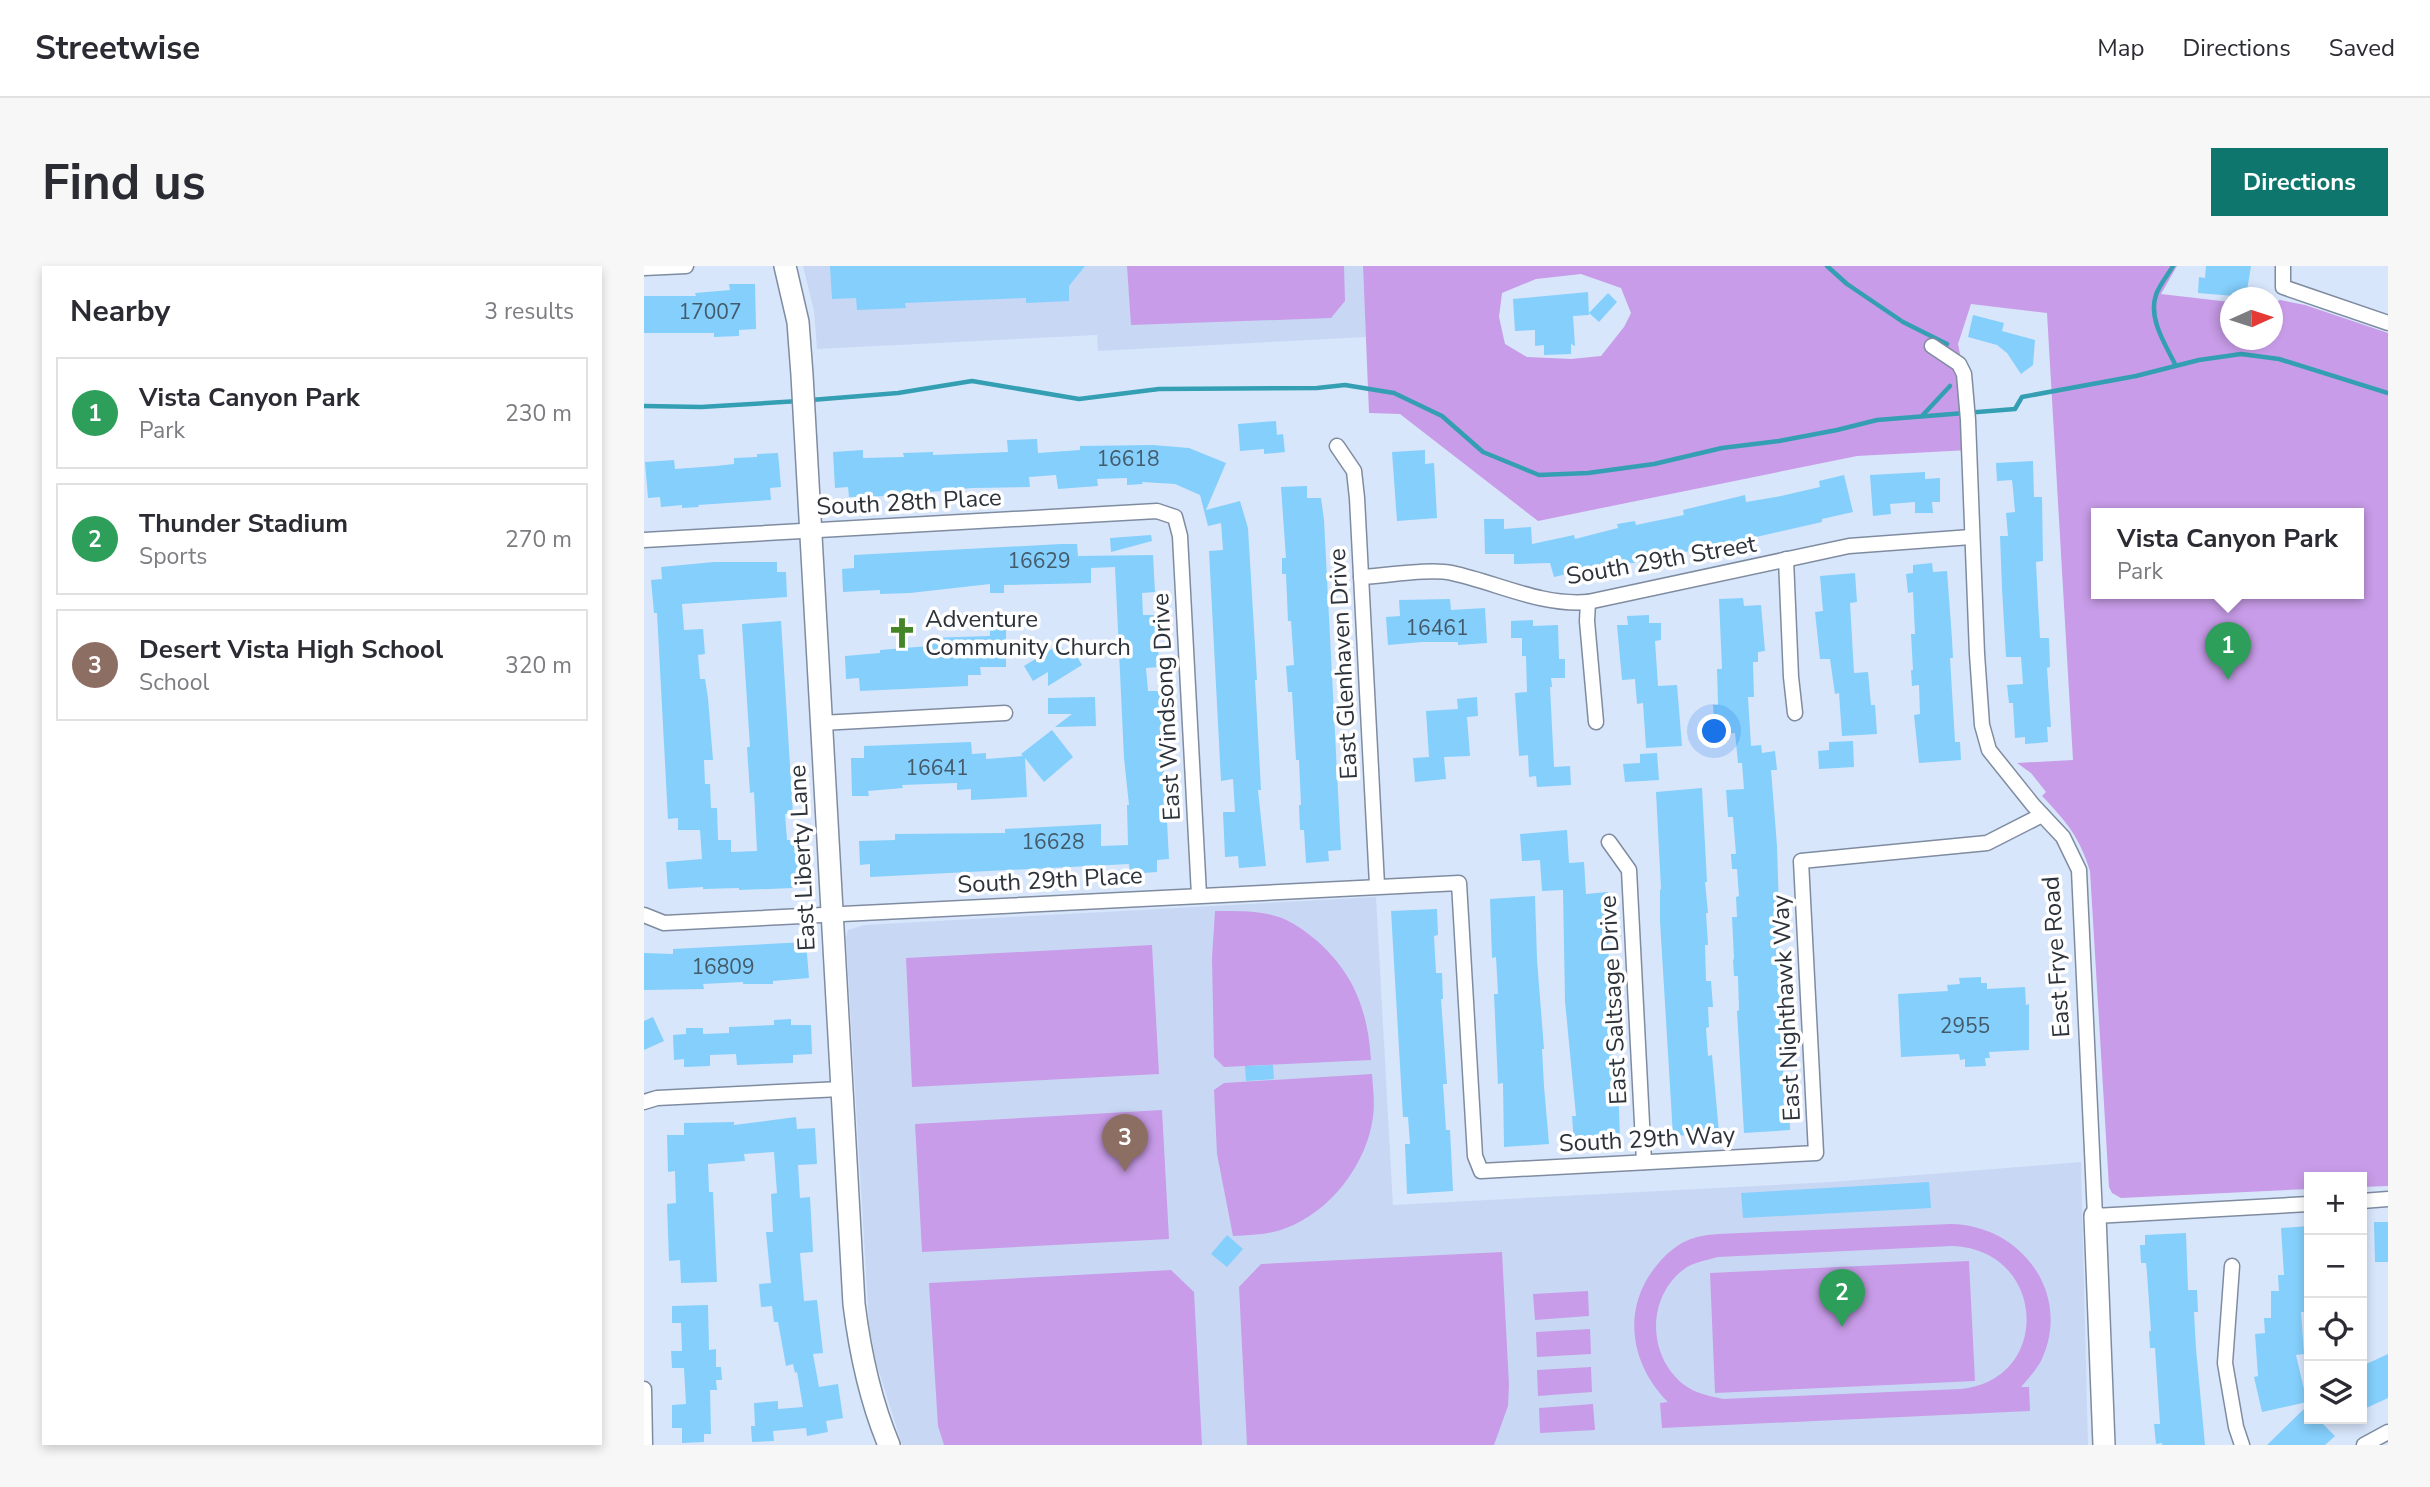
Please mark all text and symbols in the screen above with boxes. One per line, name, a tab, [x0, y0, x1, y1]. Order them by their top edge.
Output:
text: Streetwise	[35, 26, 200, 71]
text: Map	[2097, 32, 2144, 64]
text: Directions	[2182, 32, 2291, 64]
text: Saved	[2329, 32, 2395, 64]
button: Directions	[2211, 148, 2388, 216]
text: Find us	[42, 149, 206, 216]
north arrow	[2220, 287, 2283, 350]
text: Nearby	[70, 291, 170, 332]
text: 3 results	[484, 296, 574, 327]
house number: 17007	[679, 298, 742, 326]
text: Vista Canyon Park	[139, 380, 360, 415]
text: 1	[88, 398, 102, 429]
text: 230 m	[505, 398, 572, 429]
text: Park	[139, 415, 185, 446]
house number: 16618	[1097, 445, 1160, 473]
street label: South 28th Place	[816, 481, 1002, 523]
text: Thunder Stadium	[139, 506, 348, 541]
popup	[2091, 508, 2364, 599]
text: Vista Canyon Park	[2117, 521, 2338, 556]
text: 2	[88, 524, 102, 555]
text: 270 m	[505, 524, 572, 555]
street label: South 29th Street	[1564, 527, 1759, 592]
text: Sports	[139, 541, 207, 572]
house number: 16629	[1008, 547, 1071, 575]
street label: East Glenhaven Drive	[1321, 548, 1365, 780]
text: Park	[2117, 556, 2163, 587]
street label: East Windsong Drive	[1144, 592, 1188, 822]
place label: Adventure Community Church	[925, 603, 1131, 663]
house number: 16461	[1406, 614, 1469, 642]
church icon: Adventure Community Church	[885, 616, 919, 650]
pin: 1	[2205, 622, 2251, 680]
text: Desert Vista High School	[139, 632, 443, 667]
text: 3	[88, 650, 102, 681]
text: 320 m	[505, 650, 572, 681]
text: School	[139, 667, 209, 698]
your location	[1697, 714, 1731, 748]
house number: 16641	[906, 754, 969, 782]
street label: East Liberty Lane	[781, 764, 823, 952]
house number: 16628	[1022, 828, 1085, 856]
street label: South 29th Place	[957, 859, 1143, 901]
street label: East Frye Road	[2034, 875, 2078, 1039]
street label: East Nighthawk Way	[1764, 893, 1808, 1122]
street label: East Saltsage Drive	[1592, 895, 1634, 1105]
house number: 16809	[692, 953, 755, 981]
house number: 2955	[1940, 1012, 1990, 1040]
pin: 3	[1102, 1114, 1148, 1172]
street label: South 29th Way	[1558, 1118, 1737, 1160]
map controls	[2304, 1172, 2367, 1424]
button: +	[2304, 1172, 2367, 1235]
button: −	[2304, 1235, 2367, 1298]
pin: 2	[1819, 1269, 1865, 1327]
button: locate	[2304, 1298, 2367, 1361]
button: layers	[2304, 1361, 2367, 1424]

